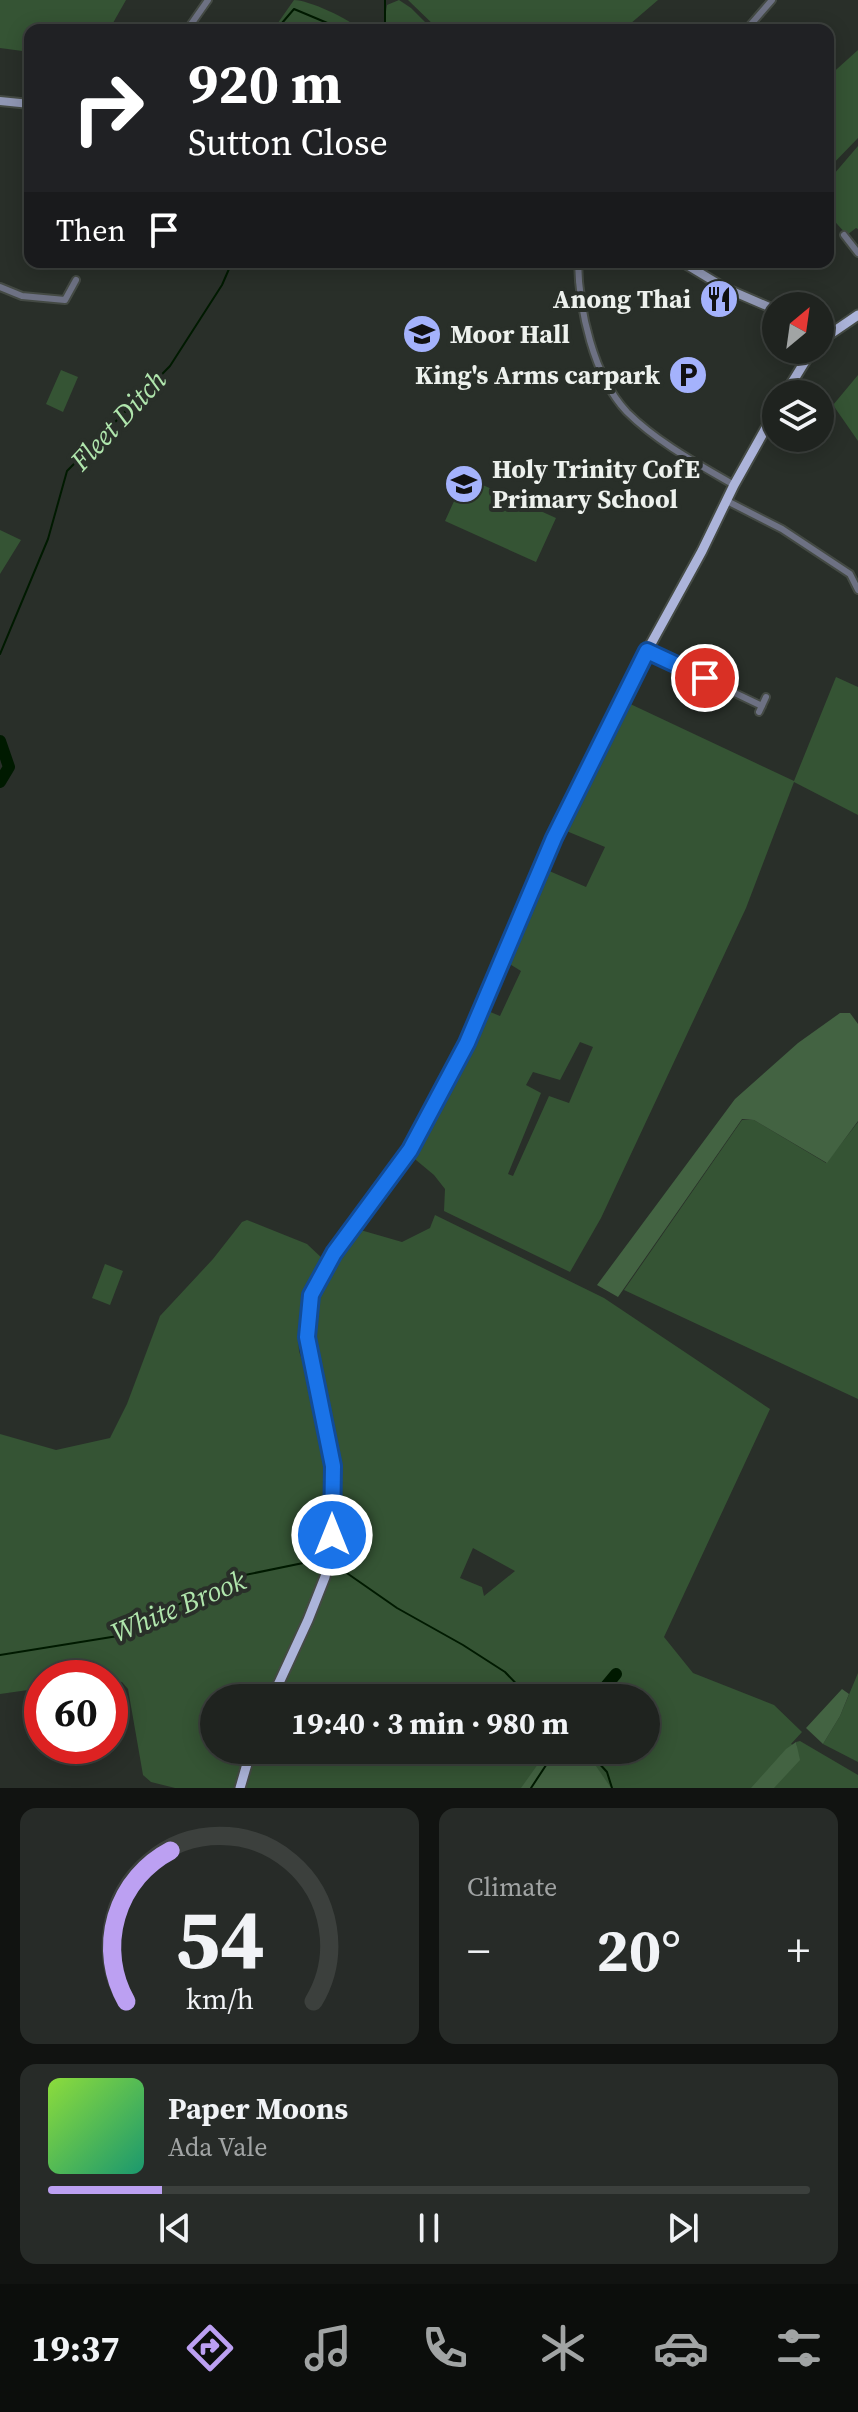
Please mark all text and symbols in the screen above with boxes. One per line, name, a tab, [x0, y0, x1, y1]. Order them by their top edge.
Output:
text: 920 m	[188, 45, 342, 122]
icon: right	[56, 56, 160, 160]
text: Sutton Close	[188, 118, 388, 167]
icon: arrive	[142, 208, 186, 252]
text: Then	[56, 210, 126, 251]
restaurant icon: Anong Thai	[698, 278, 740, 320]
place label: Anong Thai	[553, 281, 691, 317]
north arrow	[762, 292, 834, 364]
map controls	[762, 292, 834, 452]
school or university icon: Moor Hall	[401, 313, 443, 355]
place label: Moor Hall	[450, 316, 570, 352]
parking icon: King's Arms carpark	[667, 354, 709, 396]
place label: King's Arms carpark	[415, 357, 660, 393]
water label: Fleet Ditch	[61, 361, 175, 479]
button: layers	[762, 380, 834, 452]
place label: Holy Trinity CofE Primary School	[492, 451, 700, 517]
school or university icon: Holy Trinity CofE Primary School	[443, 463, 485, 505]
pin	[671, 644, 739, 712]
icon: arrive	[683, 656, 727, 700]
position arrow	[290, 1493, 374, 1577]
water label: White Brook	[105, 1560, 252, 1651]
speed limit sign: 60	[24, 1660, 128, 1764]
text: 19:40 · 3 min · 980 m	[291, 1703, 569, 1744]
text: Climate	[467, 1869, 557, 1905]
text: 54	[174, 1882, 265, 1996]
text: 20°	[596, 1909, 681, 1991]
text: −	[467, 1920, 490, 1981]
text: +	[787, 1920, 810, 1981]
text: km/h	[185, 1979, 254, 2019]
text: Paper Moons	[168, 2088, 348, 2129]
text: Ada Vale	[168, 2129, 267, 2165]
icon: previous	[153, 2206, 197, 2250]
icon: pause	[407, 2206, 451, 2250]
icon: next	[661, 2206, 705, 2250]
icon: directions	[182, 2320, 238, 2376]
icon: music	[300, 2320, 356, 2376]
icon: phone	[417, 2320, 473, 2376]
icon: climate	[535, 2320, 591, 2376]
icon: car	[653, 2320, 709, 2376]
icon: filters	[771, 2320, 827, 2376]
text: 19:37	[31, 2324, 120, 2373]

